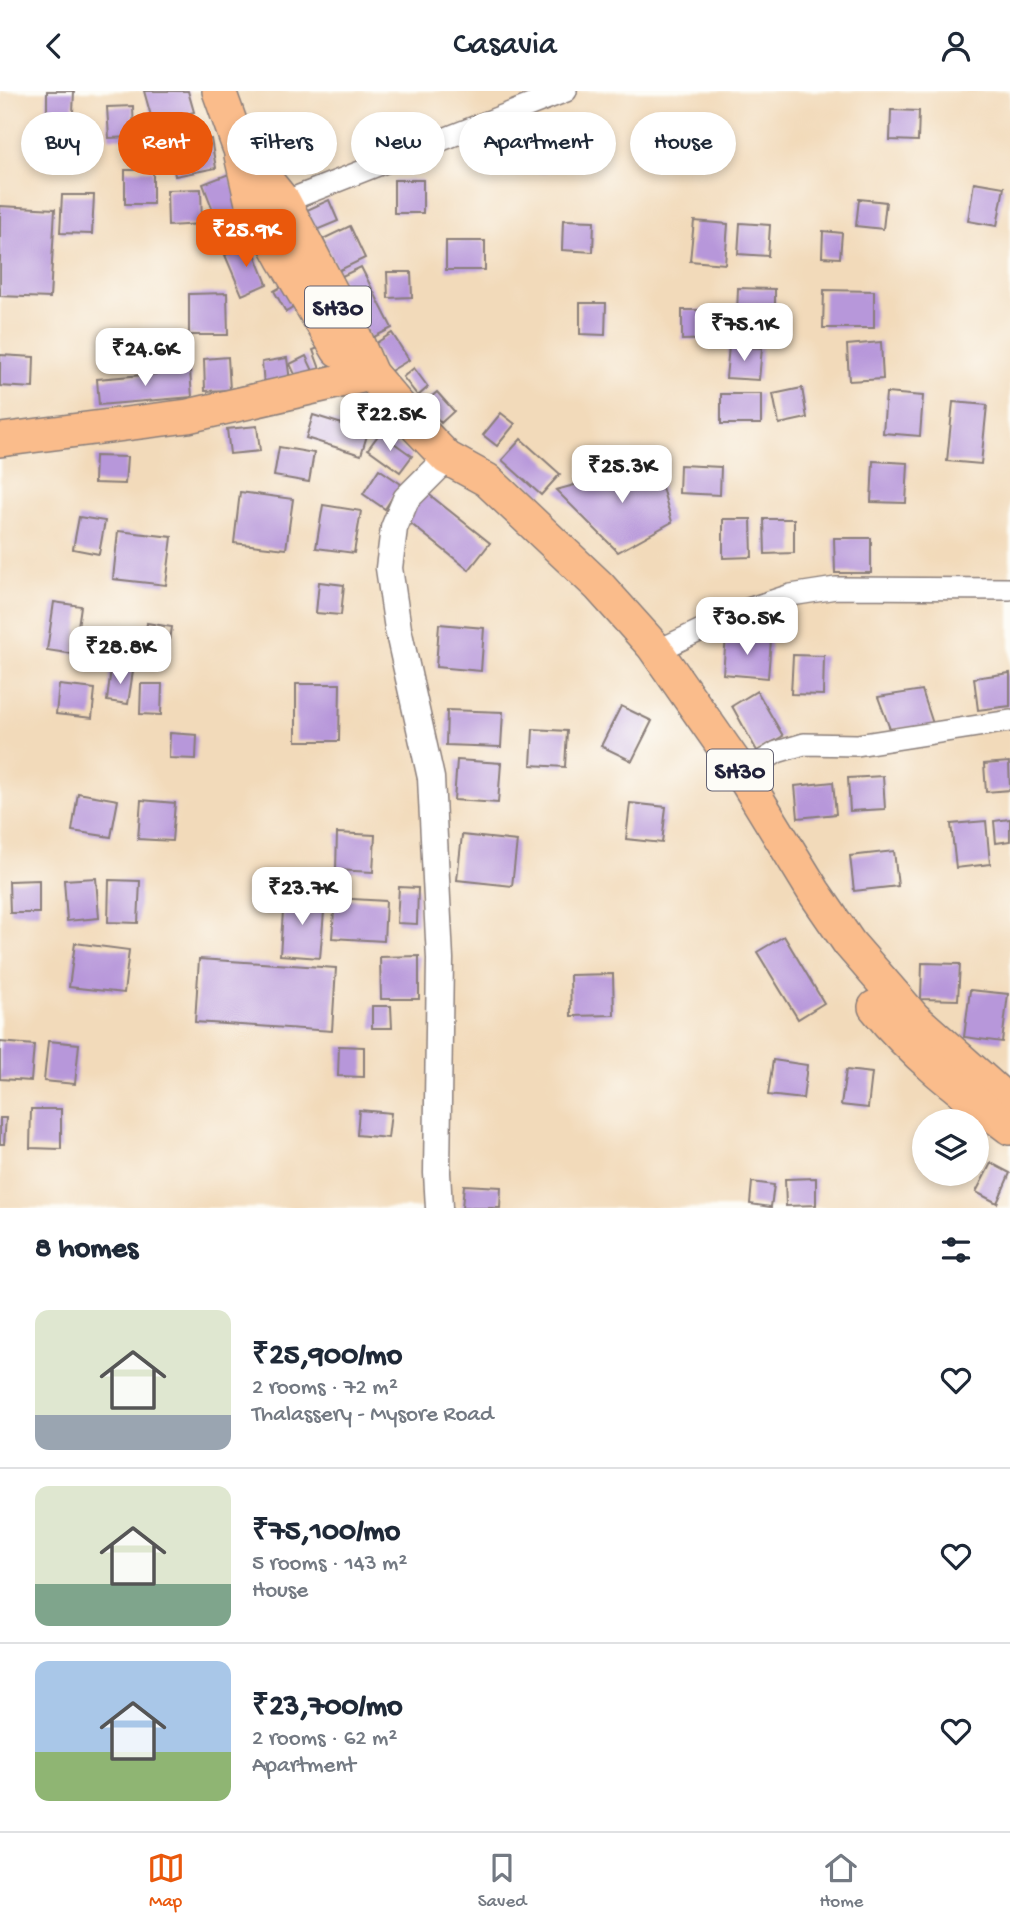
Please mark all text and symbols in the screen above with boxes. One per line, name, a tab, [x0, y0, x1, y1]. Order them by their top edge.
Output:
icon: back	[35, 27, 73, 65]
text: Casavia	[453, 27, 557, 65]
icon: person	[937, 27, 975, 65]
chip: Buy	[21, 112, 104, 175]
chip: Rent	[118, 112, 213, 175]
chip: Filters	[227, 112, 337, 175]
chip: New	[351, 112, 445, 175]
chip: Apartment	[459, 112, 616, 175]
chip: House	[630, 112, 736, 175]
pin: ₹25.9K	[189, 209, 303, 269]
text: ₹25.9K	[212, 218, 280, 245]
road number: SH30	[305, 287, 371, 327]
pin: ₹75.1K	[687, 303, 801, 363]
text: ₹75.1K	[711, 312, 777, 339]
pin: ₹24.6K	[88, 329, 202, 388]
text: ₹24.6K	[112, 337, 178, 364]
pin: ₹22.5K	[333, 393, 447, 453]
text: ₹22.5K	[356, 402, 424, 429]
pin: ₹25.3K	[565, 445, 679, 505]
text: ₹25.3K	[588, 454, 656, 481]
pin: ₹30.5K	[690, 597, 804, 657]
text: ₹30.5K	[712, 606, 782, 633]
pin: ₹28.8K	[63, 627, 177, 686]
text: ₹28.8K	[85, 635, 155, 662]
road number: SH30	[707, 749, 773, 791]
pin: ₹23.7K	[245, 867, 359, 927]
text: ₹23.7K	[268, 876, 336, 903]
map controls	[912, 1109, 989, 1186]
button: layers	[912, 1109, 989, 1186]
icon: filters	[937, 1231, 975, 1269]
text: 8 homes	[35, 1233, 138, 1268]
icon: home	[91, 1338, 175, 1422]
text: ₹25,900/mo	[252, 1340, 402, 1375]
icon: heart	[937, 1361, 975, 1399]
text: 2 rooms · 72 m²	[252, 1375, 398, 1402]
text: Thalassery - Mysore Road	[252, 1402, 494, 1429]
icon: home	[91, 1514, 175, 1598]
text: ₹75,100/mo	[252, 1516, 400, 1551]
icon: heart	[937, 1537, 975, 1575]
text: 5 rooms · 143 m²	[252, 1551, 407, 1578]
text: House	[252, 1578, 308, 1605]
icon: home	[91, 1689, 175, 1773]
text: ₹23,700/mo	[252, 1691, 403, 1726]
icon: heart	[937, 1712, 975, 1750]
text: 2 rooms · 62 m²	[252, 1726, 397, 1753]
text: Apartment	[252, 1753, 356, 1780]
tab: Map	[147, 1849, 185, 1914]
tab: Saved	[478, 1849, 526, 1914]
tab: Home	[819, 1849, 863, 1914]

